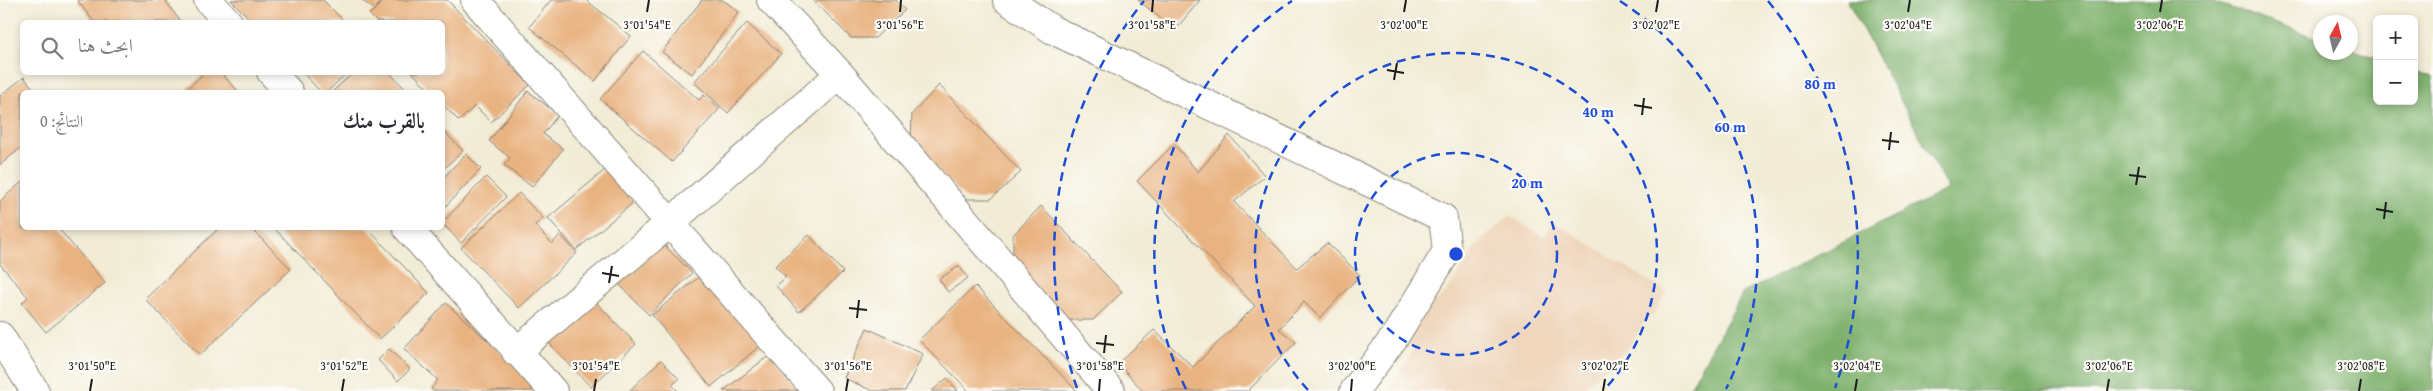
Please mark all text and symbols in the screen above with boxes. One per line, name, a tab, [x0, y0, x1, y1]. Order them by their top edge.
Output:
north arrow	[2313, 15, 2358, 60]
map controls	[2373, 15, 2418, 105]
button: +	[2373, 15, 2418, 60]
text: 3°01'54"E	[623, 16, 671, 33]
text: 3°01'56"E	[876, 16, 924, 33]
text: 3°01'58"E	[1128, 16, 1176, 33]
text: 3°02'00"E	[1380, 16, 1428, 33]
text: 3°02'02"E	[1632, 16, 1680, 33]
text: 3°02'04"E	[1884, 16, 1932, 33]
text: 3°02'06"E	[2136, 16, 2184, 33]
search box	[20, 20, 445, 75]
text: ابحث هنا	[78, 31, 133, 59]
icon: search	[38, 34, 66, 62]
button: −	[2373, 60, 2418, 105]
text: 80 m	[1804, 73, 1836, 94]
text: 40 m	[1582, 101, 1614, 122]
text: بالقرب منك	[343, 105, 425, 136]
text: النتائج: 0	[40, 109, 83, 133]
text: 60 m	[1714, 116, 1746, 137]
text: 20 m	[1511, 172, 1543, 193]
centre of rings	[1447, 245, 1465, 263]
text: 3°01'50"E	[68, 357, 116, 374]
text: 3°01'52"E	[320, 357, 368, 374]
text: 3°01'54"E	[572, 357, 620, 374]
text: 3°01'56"E	[824, 357, 872, 374]
text: 3°01'58"E	[1076, 357, 1124, 374]
text: 3°02'00"E	[1328, 357, 1376, 374]
text: 3°02'02"E	[1581, 357, 1629, 374]
text: 3°02'04"E	[1833, 357, 1881, 374]
text: 3°02'06"E	[2085, 357, 2133, 374]
text: 3°02'08"E	[2337, 357, 2385, 374]

